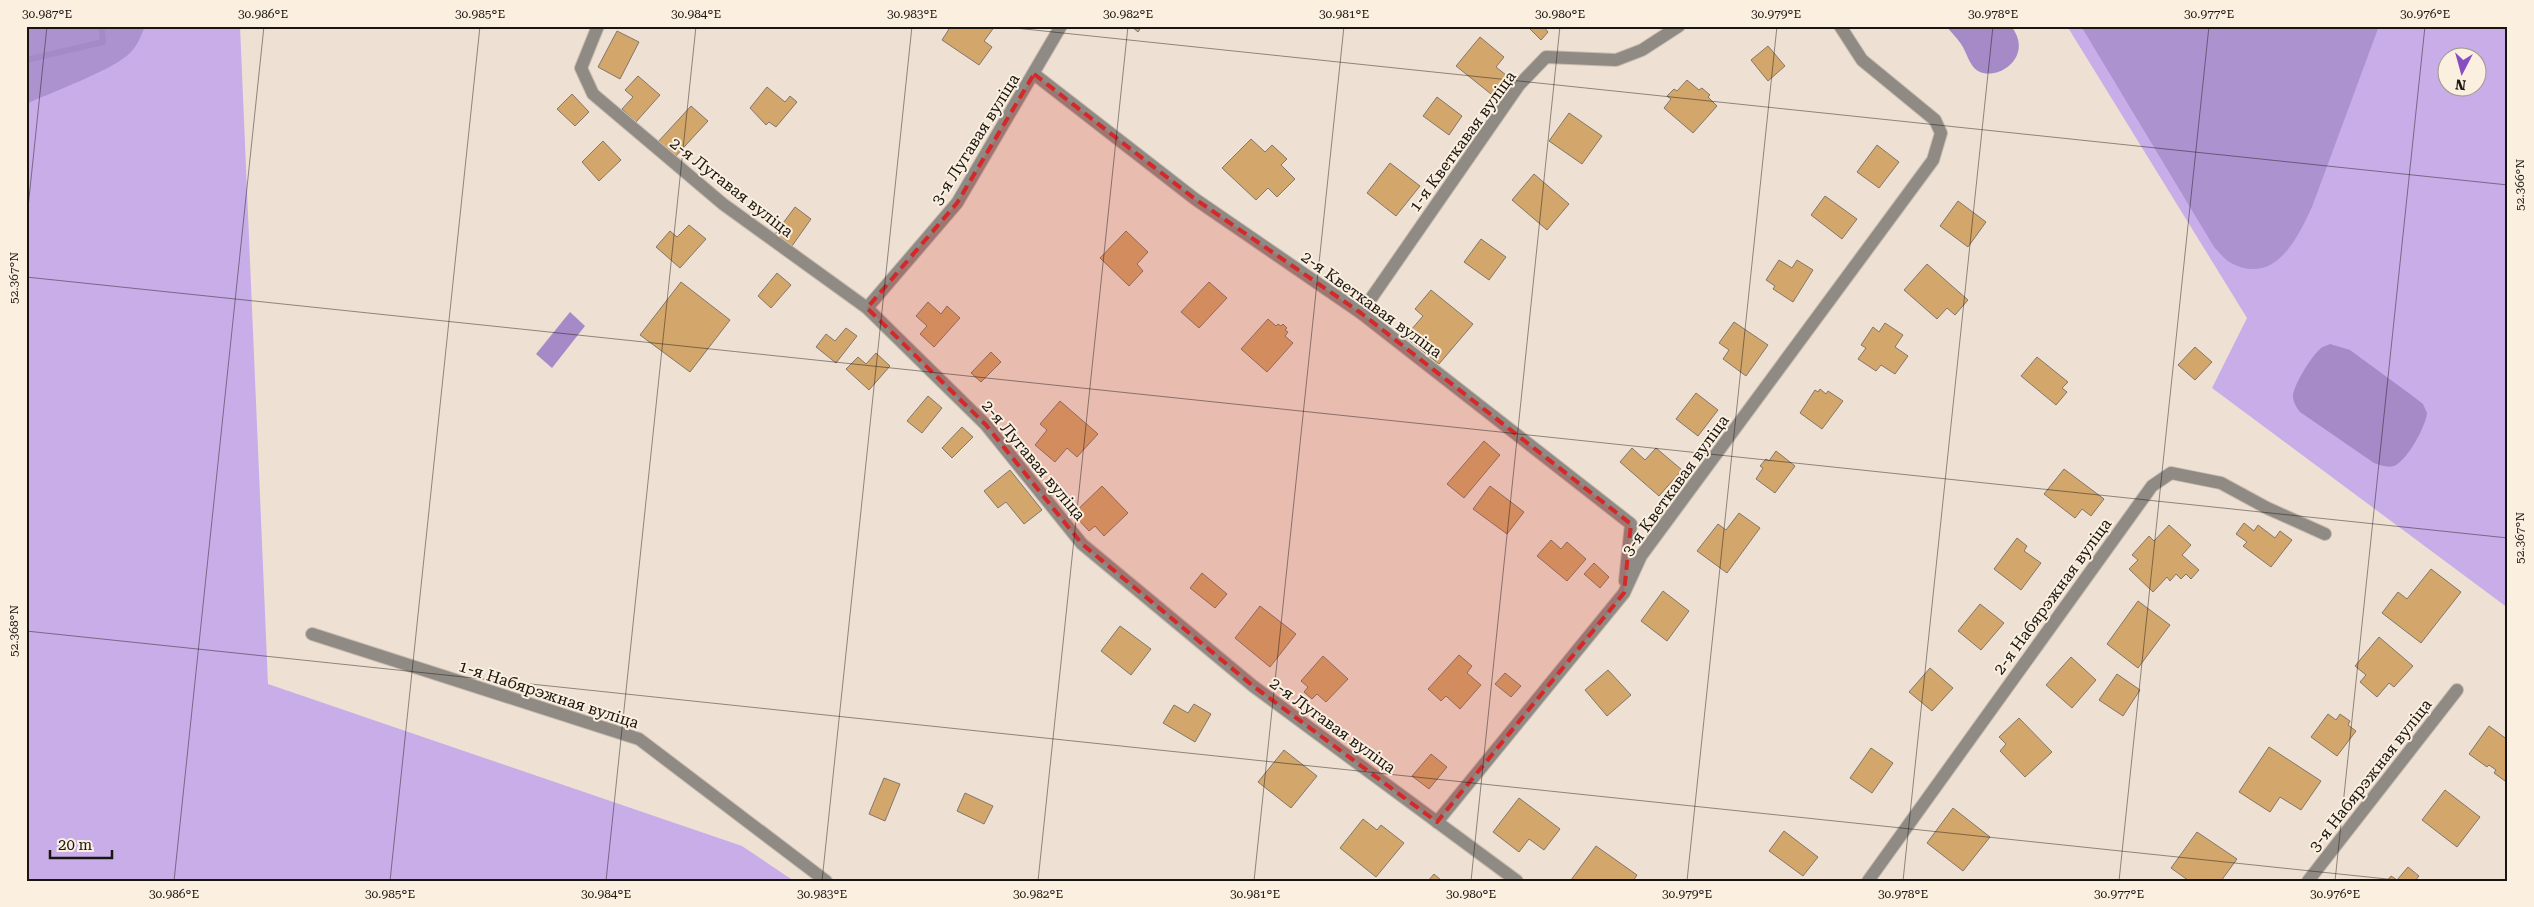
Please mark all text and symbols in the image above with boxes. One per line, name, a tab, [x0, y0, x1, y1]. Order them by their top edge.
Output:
text: 30.987°E	[22, 7, 72, 21]
text: 30.986°E	[238, 7, 288, 21]
text: 30.985°E	[455, 7, 505, 21]
text: 30.984°E	[671, 7, 721, 21]
text: 30.983°E	[887, 7, 937, 21]
text: 30.982°E	[1103, 7, 1153, 21]
text: 30.981°E	[1319, 7, 1369, 21]
text: 30.980°E	[1535, 7, 1585, 21]
text: 30.979°E	[1751, 7, 1801, 21]
text: 30.978°E	[1968, 7, 2018, 21]
text: 30.977°E	[2184, 7, 2234, 21]
text: 30.976°E	[2400, 7, 2450, 21]
north arrow	[2436, 48, 2486, 98]
street label: 1-я Кветкавая вуліца	[1405, 67, 1520, 215]
street label: 3-я Лугавая вуліца	[927, 70, 1024, 208]
text: N	[2454, 76, 2467, 93]
street label: 2-я Лугавая вуліца	[666, 133, 797, 242]
text: 52.366°N	[2513, 159, 2527, 211]
street label: 2-я Кветкавая вуліца	[1298, 247, 1446, 362]
text: 52.367°N	[7, 252, 21, 304]
street label: 2-я Лугавая вуліца	[978, 396, 1090, 524]
street label: 3-я Кветкавая вуліца	[1618, 411, 1733, 559]
text: 52.367°N	[2513, 512, 2527, 564]
street label: 2-я Набярэжная вуліца	[1989, 514, 2116, 678]
text: 52.368°N	[7, 605, 21, 657]
street label: 1-я Набярэжная вуліца	[456, 656, 642, 733]
street label: 2-я Лугавая вуліца	[1266, 673, 1400, 778]
street label: 3-я Набярэжная вуліца	[2305, 695, 2436, 855]
scale bar	[50, 827, 112, 859]
text: 20 m	[58, 836, 93, 854]
text: 30.986°E	[149, 887, 199, 901]
text: 30.985°E	[365, 887, 415, 901]
text: 30.984°E	[581, 887, 631, 901]
text: 30.983°E	[797, 887, 847, 901]
text: 30.982°E	[1013, 887, 1063, 901]
text: 30.981°E	[1230, 887, 1280, 901]
text: 30.980°E	[1446, 887, 1496, 901]
text: 30.979°E	[1662, 887, 1712, 901]
text: 30.978°E	[1878, 887, 1928, 901]
text: 30.977°E	[2094, 887, 2144, 901]
text: 30.976°E	[2310, 887, 2360, 901]

